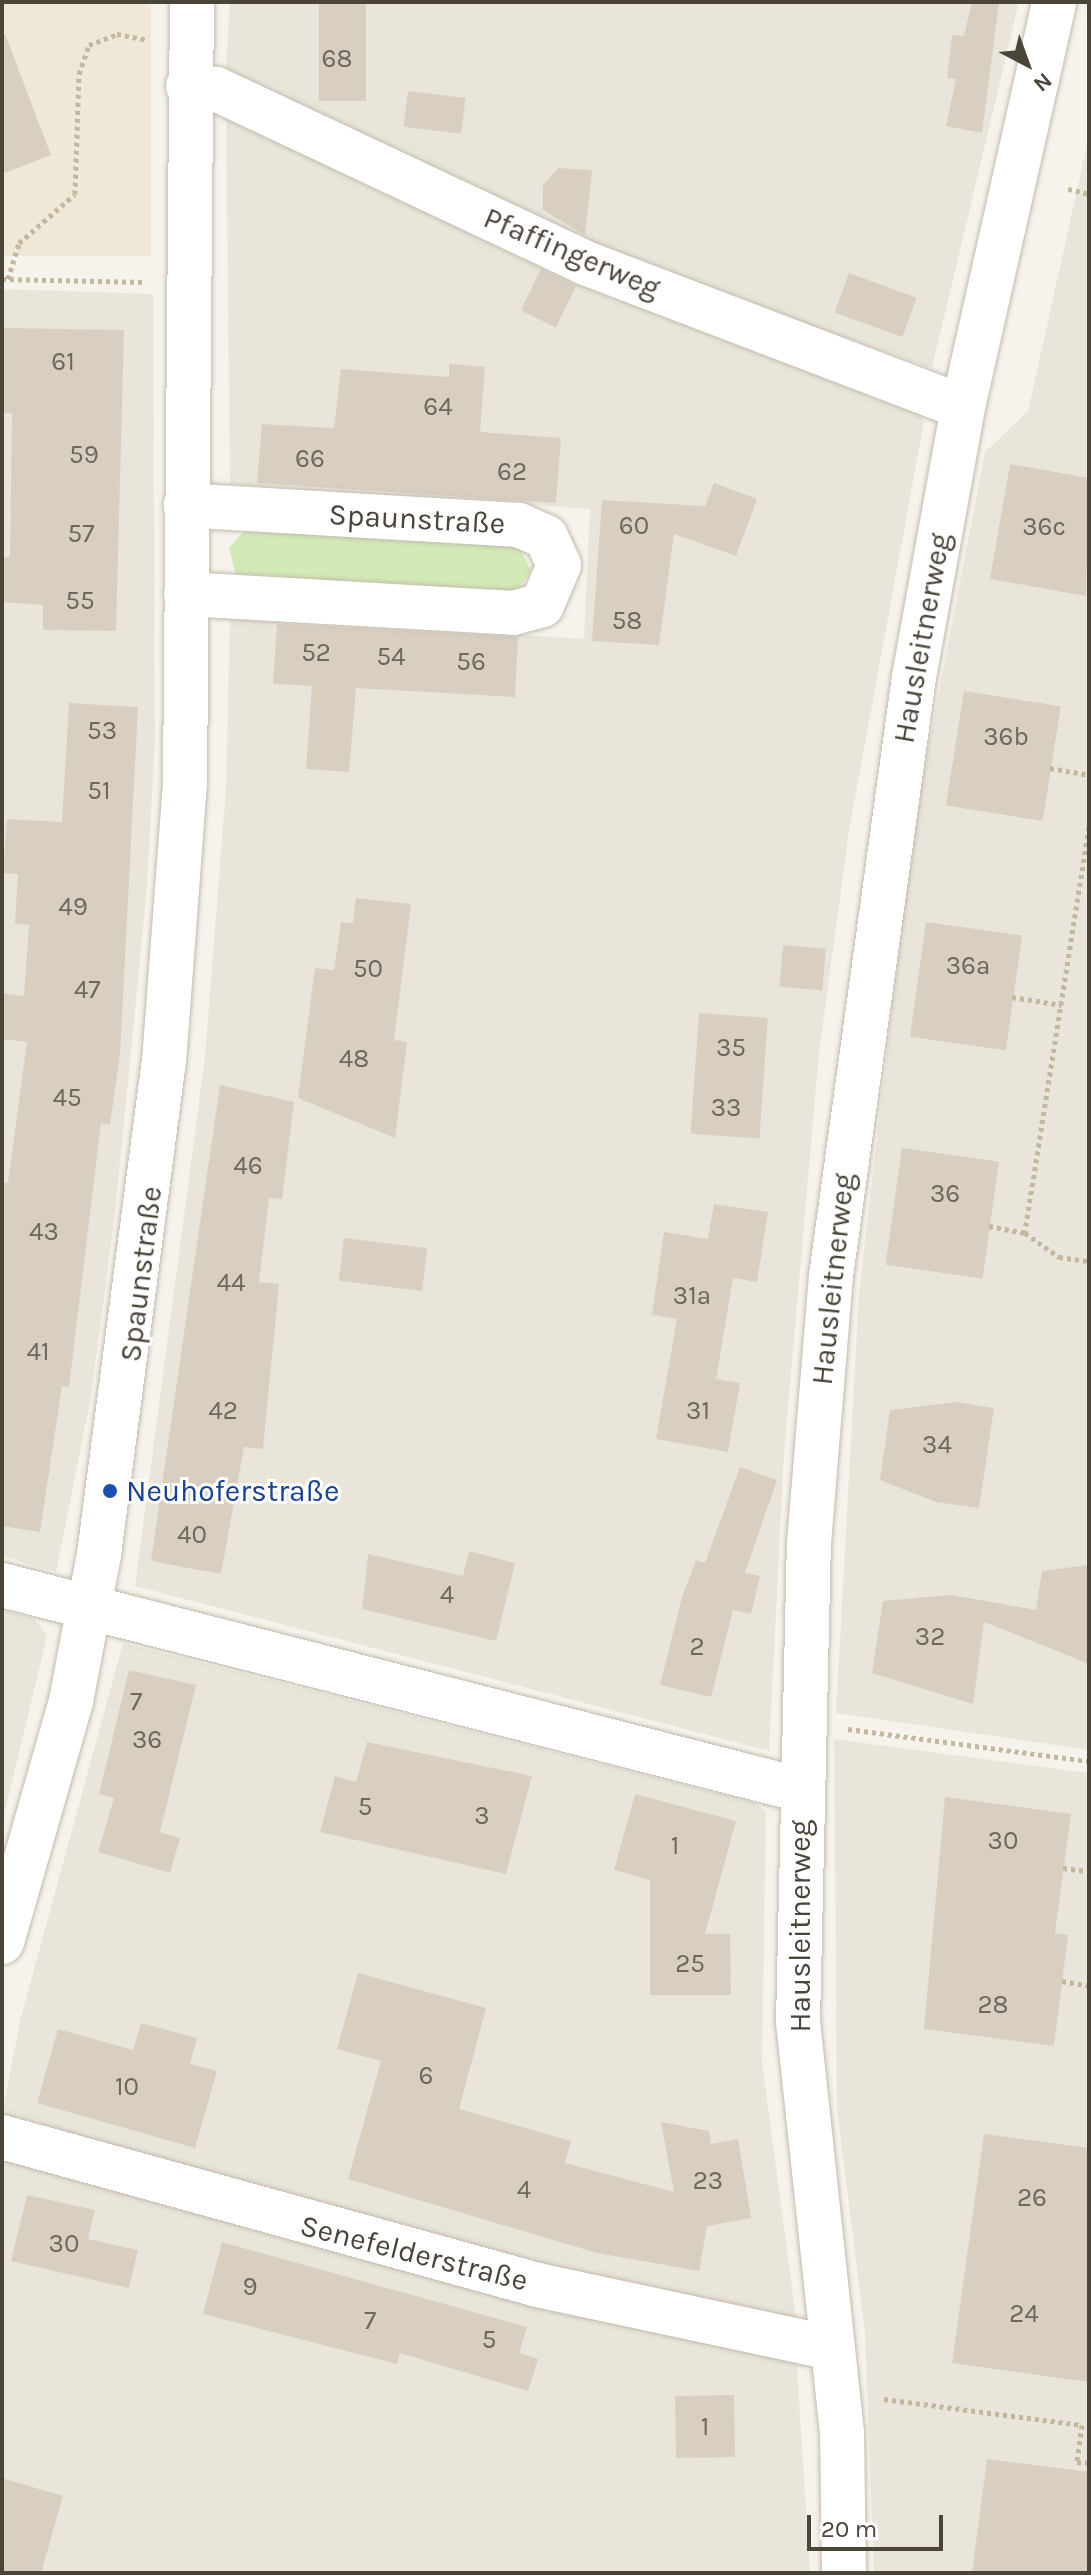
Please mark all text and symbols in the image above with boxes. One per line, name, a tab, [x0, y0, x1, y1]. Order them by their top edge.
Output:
north arrow	[987, 24, 1067, 104]
house number: 68	[322, 43, 352, 75]
text: N	[1028, 67, 1057, 97]
street label: Pfaffingerweg	[478, 200, 666, 306]
house number: 61	[51, 346, 75, 378]
house number: 64	[423, 391, 453, 423]
house number: 59	[69, 439, 99, 471]
house number: 66	[295, 443, 325, 475]
house number: 62	[497, 456, 527, 488]
street label: Spaunstraße	[328, 496, 506, 542]
house number: 60	[619, 510, 649, 542]
house number: 36c	[1022, 511, 1066, 543]
house number: 57	[68, 518, 94, 550]
street label: Hausleitnerweg	[886, 530, 958, 746]
house number: 55	[65, 585, 95, 617]
house number: 58	[612, 605, 642, 637]
house number: 52	[301, 637, 331, 669]
house number: 54	[376, 641, 406, 673]
house number: 56	[456, 646, 486, 678]
house number: 53	[87, 715, 117, 747]
house number: 36b	[983, 721, 1029, 753]
house number: 51	[87, 775, 111, 807]
house number: 49	[58, 891, 88, 923]
house number: 36a	[946, 950, 990, 982]
house number: 50	[353, 953, 383, 985]
house number: 47	[74, 974, 100, 1006]
house number: 35	[716, 1032, 746, 1064]
house number: 48	[339, 1043, 369, 1075]
house number: 45	[52, 1082, 82, 1114]
house number: 33	[711, 1092, 741, 1124]
house number: 46	[233, 1150, 263, 1182]
street label: Hausleitnerweg	[804, 1171, 862, 1387]
house number: 36	[930, 1178, 960, 1210]
street label: Spaunstraße	[112, 1184, 170, 1364]
house number: 43	[29, 1216, 59, 1248]
house number: 44	[216, 1267, 246, 1299]
house number: 31a	[673, 1280, 711, 1312]
house number: 41	[26, 1336, 50, 1368]
house number: 42	[208, 1395, 238, 1427]
house number: 31	[686, 1395, 710, 1427]
house number: 34	[922, 1429, 952, 1461]
place label: Neuhoferstraße	[126, 1473, 339, 1509]
marker: Neuhoferstraße	[101, 1482, 119, 1500]
house number: 40	[177, 1519, 207, 1551]
house number: 4	[440, 1579, 454, 1611]
house number: 32	[915, 1621, 945, 1653]
house number: 2	[689, 1631, 705, 1663]
house number: 7	[130, 1686, 142, 1718]
house number: 36	[132, 1724, 162, 1756]
house number: 5	[358, 1791, 372, 1823]
house number: 3	[474, 1800, 490, 1832]
street label: Hausleitnerweg	[782, 1820, 818, 2032]
house number: 30	[988, 1825, 1018, 1857]
house number: 1	[671, 1830, 679, 1862]
house number: 25	[675, 1948, 705, 1980]
house number: 28	[977, 1989, 1009, 2021]
house number: 6	[419, 2060, 433, 2092]
house number: 10	[115, 2071, 139, 2103]
house number: 23	[693, 2165, 723, 2197]
house number: 4	[517, 2174, 531, 2206]
house number: 26	[1017, 2182, 1047, 2214]
street label: Senefelderstraße	[296, 2207, 532, 2299]
house number: 30	[49, 2228, 79, 2260]
house number: 9	[242, 2271, 258, 2303]
house number: 24	[1009, 2298, 1039, 2330]
house number: 7	[364, 2305, 376, 2337]
house number: 5	[482, 2324, 496, 2356]
house number: 1	[701, 2411, 709, 2443]
scale bar	[811, 2499, 947, 2549]
text: 20 m	[821, 2515, 877, 2543]

